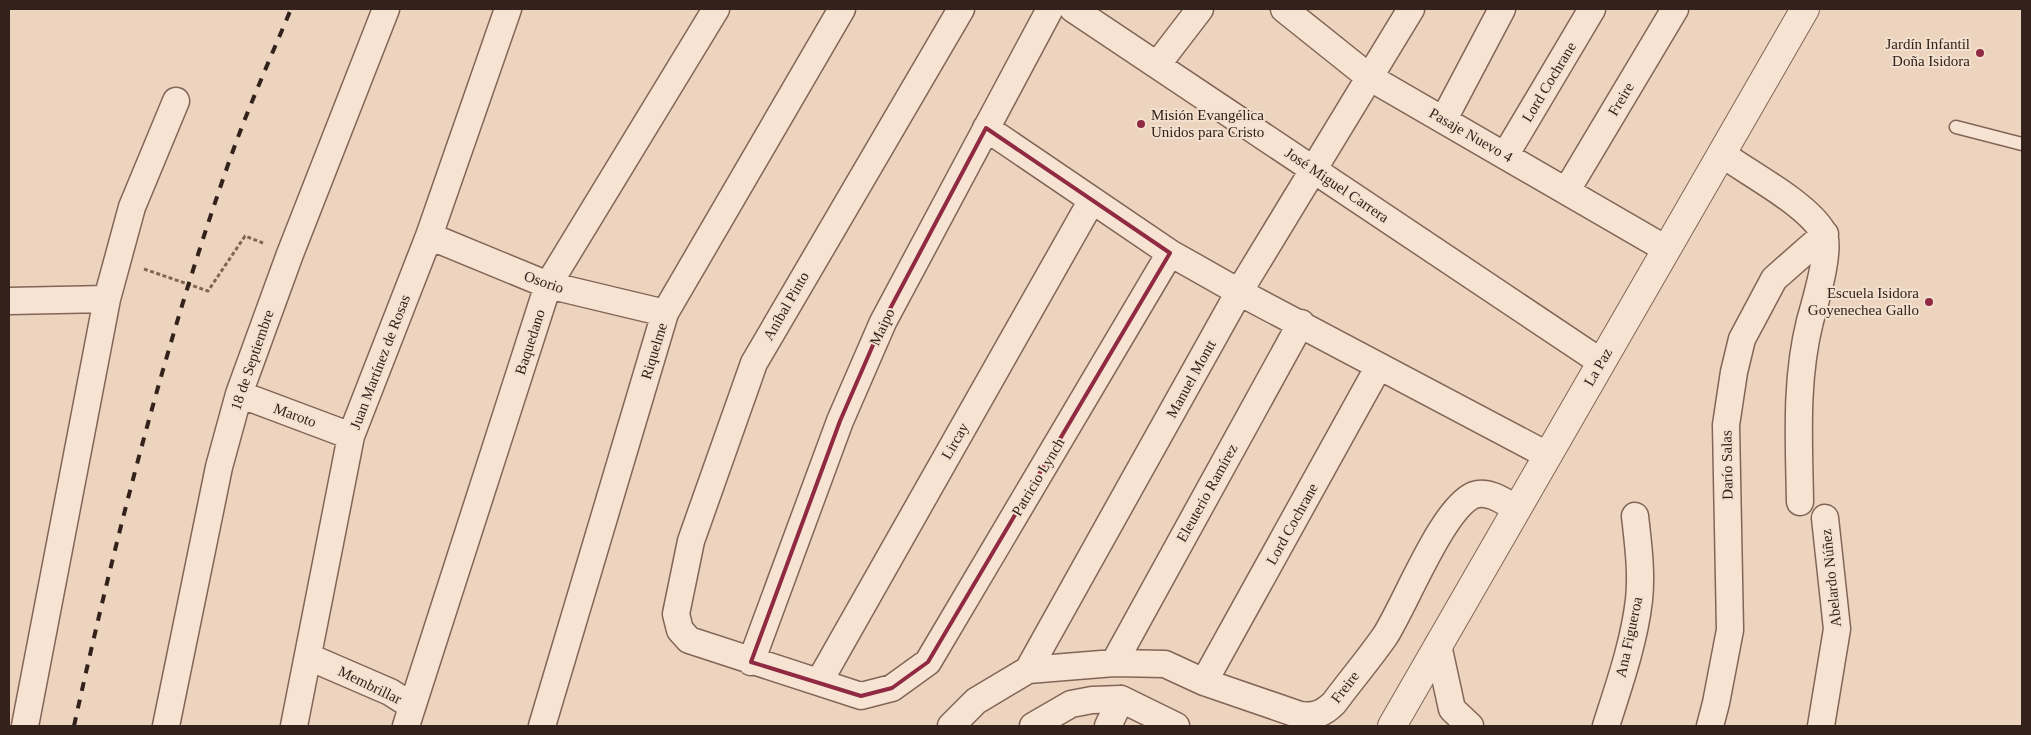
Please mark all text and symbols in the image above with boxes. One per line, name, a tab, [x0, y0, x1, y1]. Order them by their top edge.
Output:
place label: Jardín Infantil Doña Isidora	[1885, 36, 1970, 69]
street label: Lord Cochrane	[1519, 39, 1579, 125]
marker: Jardín Infantil Doña Isidora	[1974, 47, 1986, 59]
street label: Freire	[1605, 79, 1637, 118]
street label: Pasaje Nuevo 4	[1427, 105, 1516, 166]
place label: Misión Evangélica Unidos para Cristo	[1151, 107, 1264, 140]
marker: Misión Evangélica Unidos para Cristo	[1135, 118, 1147, 130]
street label: José Miguel Carrera	[1282, 144, 1392, 226]
street label: Osorio	[522, 268, 566, 296]
street label: Aníbal Pinto	[760, 269, 812, 343]
place label: Escuela Isidora Goyenechea Gallo	[1808, 285, 1919, 318]
street label: Juan Martínez de Rosas	[347, 292, 413, 432]
marker: Escuela Isidora Goyenechea Gallo	[1923, 296, 1935, 308]
street label: Maipo	[866, 306, 898, 348]
street label: 18 de Septiembre	[227, 307, 277, 412]
street label: Baquedano	[512, 307, 548, 377]
street label: Riquelme	[638, 320, 670, 381]
street label: Manuel Montt	[1163, 337, 1219, 421]
street label: La Paz	[1581, 345, 1615, 389]
street label: Maroto	[272, 400, 318, 430]
street label: Lircay	[938, 420, 972, 462]
street label: Darío Salas	[1718, 430, 1736, 500]
street label: Patricio Lynch	[1009, 435, 1068, 519]
street label: Eleuterio Ramírez	[1173, 441, 1241, 545]
street label: Lord Cochrane	[1263, 480, 1321, 567]
street label: Abelardo Núñez	[1818, 528, 1844, 628]
street label: Ana Figueroa	[1613, 595, 1645, 679]
street label: Membrillar	[336, 663, 404, 707]
street label: Freire	[1328, 668, 1363, 706]

